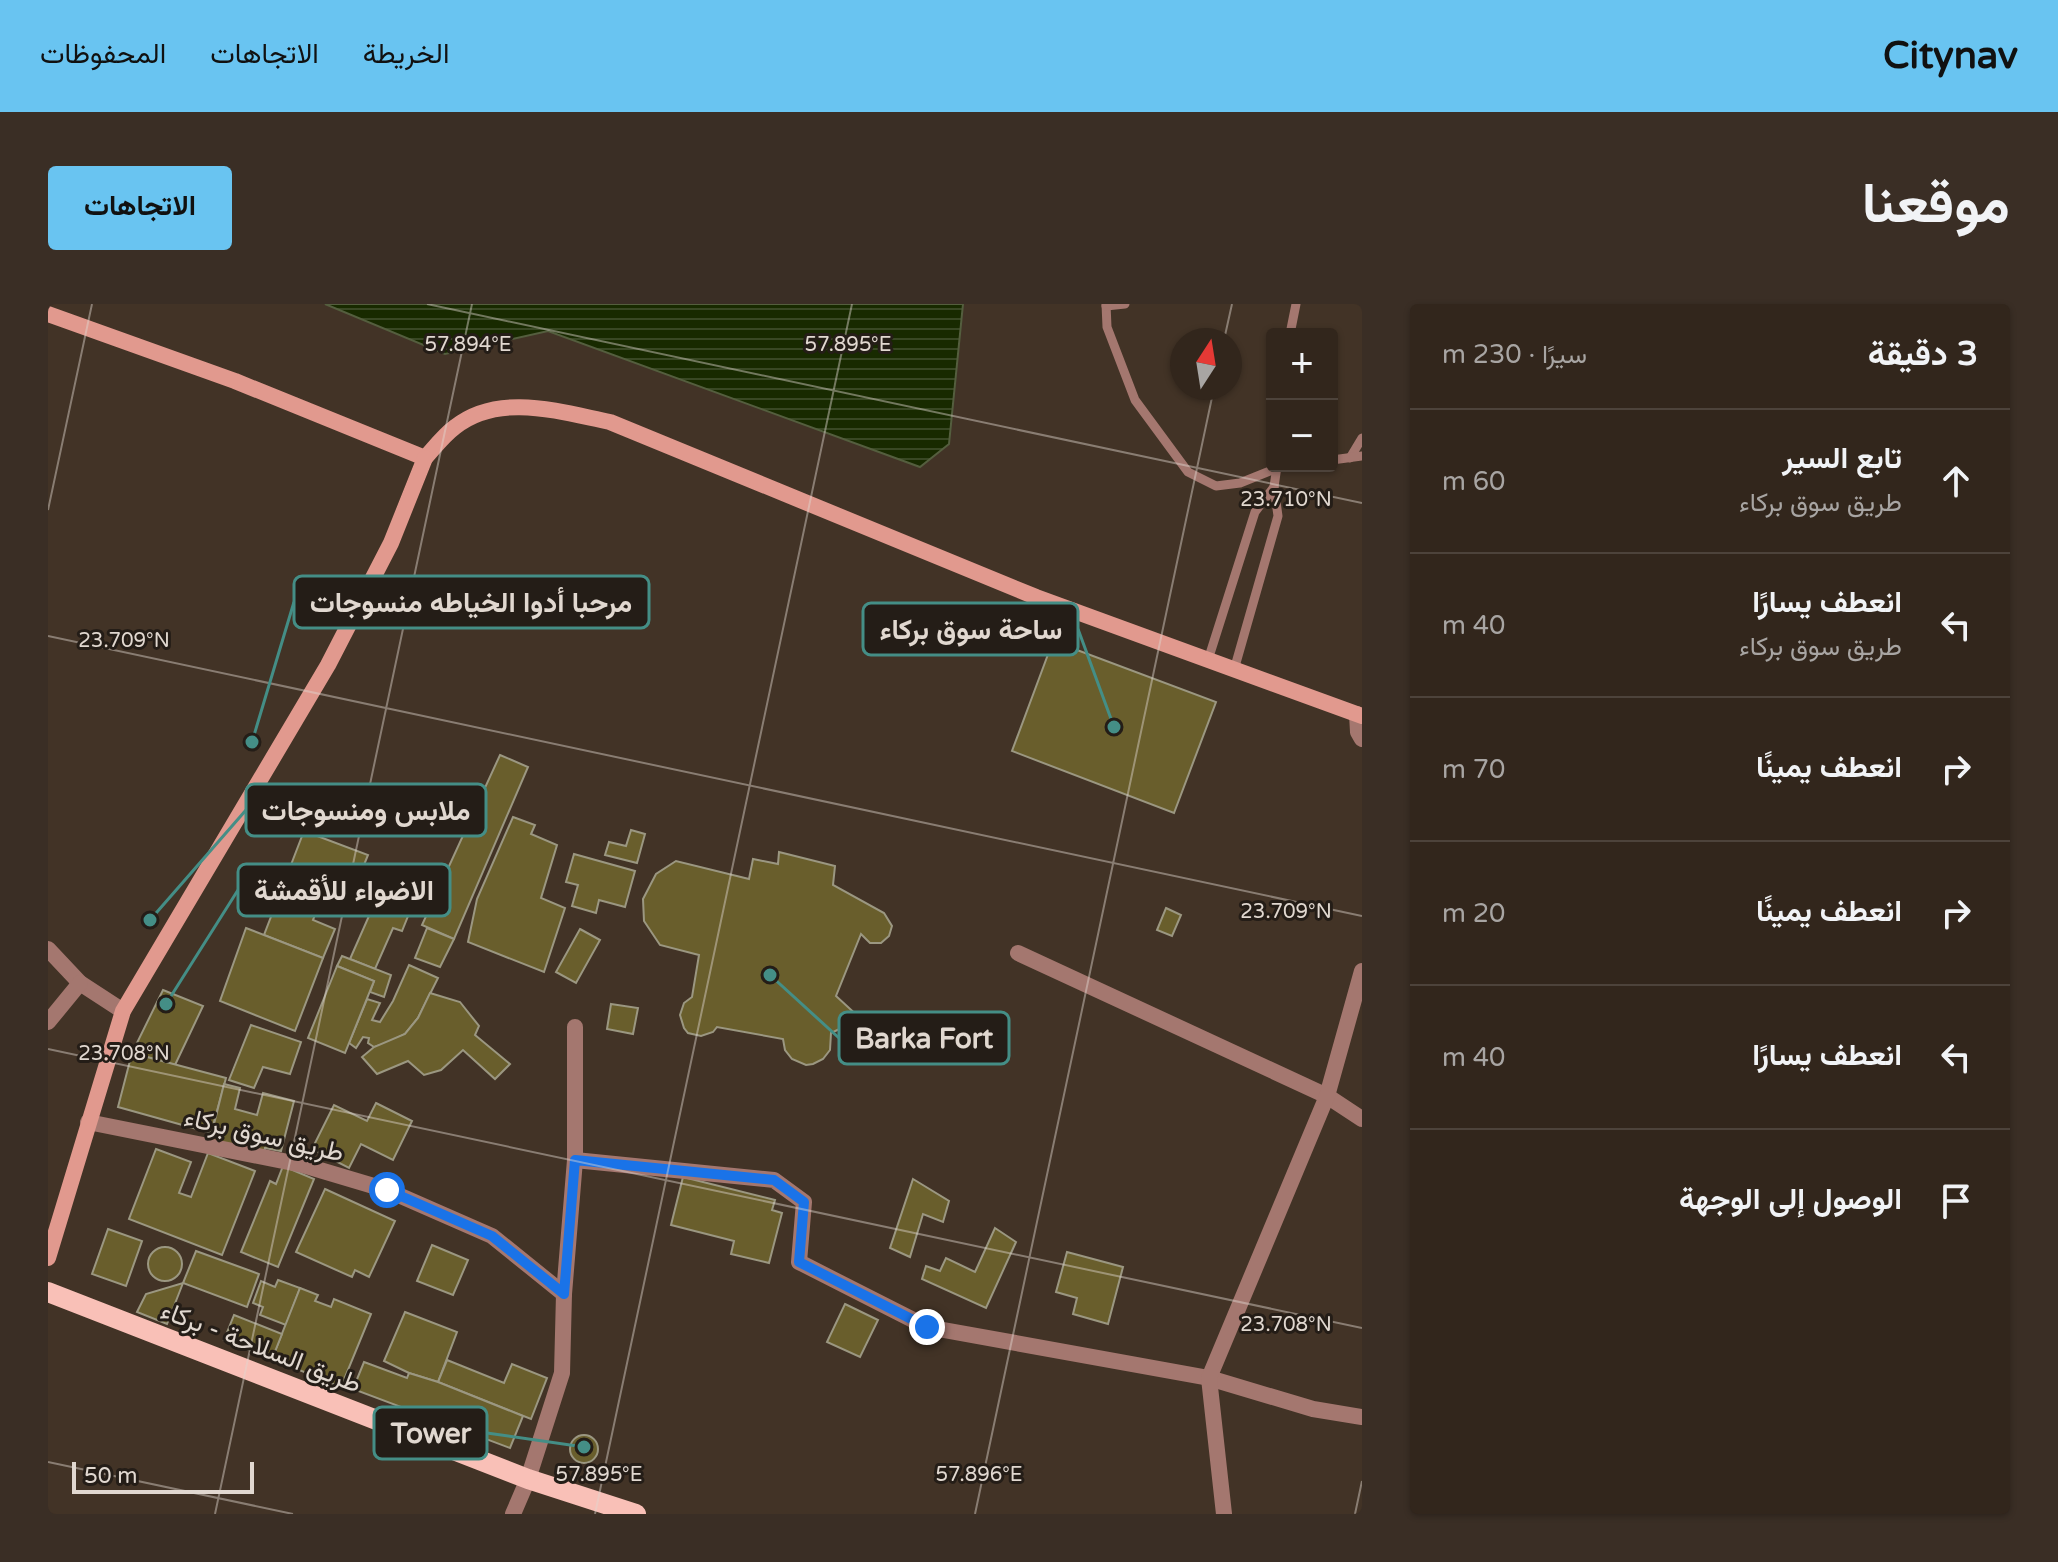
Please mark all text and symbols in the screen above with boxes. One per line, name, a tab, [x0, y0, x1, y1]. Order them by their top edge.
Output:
text: Citynav	[1883, 33, 2018, 79]
text: المحفوظات	[40, 37, 166, 71]
text: الاتجاهات	[210, 37, 319, 71]
text: الخريطة	[363, 37, 449, 71]
button: الاتجاهات	[48, 166, 232, 250]
text: موقعنا	[1862, 171, 2010, 238]
north arrow	[1170, 328, 1242, 400]
map controls	[1266, 328, 1338, 472]
button: +	[1266, 328, 1338, 400]
text: 57.894°E	[424, 333, 512, 357]
text: 57.895°E	[805, 333, 891, 357]
text: 3 دقيقة	[1868, 334, 1978, 375]
text: سيرًا · 230 m	[1442, 339, 1587, 370]
button: −	[1266, 400, 1338, 472]
text: تابع السير	[1782, 440, 1902, 477]
icon: ahead	[1934, 459, 1978, 503]
text: 60 m	[1442, 466, 1505, 497]
text: طريق سوق بركاء	[1739, 487, 1902, 518]
text: 23.710°N	[1240, 488, 1332, 512]
callout: مرحبا أدوا الخياطه منسوجات	[294, 576, 649, 628]
text: انعطف يسارًا	[1752, 584, 1902, 621]
text: مرحبا أدوا الخياطه منسوجات	[310, 586, 632, 620]
callout: ساحة سوق بركاء	[863, 603, 1078, 655]
icon: left	[1934, 603, 1978, 647]
text: 40 m	[1442, 610, 1505, 641]
text: ساحة سوق بركاء	[880, 613, 1062, 647]
text: 23.709°N	[78, 629, 170, 653]
text: طريق سوق بركاء	[1739, 631, 1902, 662]
icon: right	[1934, 747, 1978, 791]
text: انعطف يمينًا	[1756, 749, 1902, 786]
text: 70 m	[1442, 754, 1505, 785]
callout: ملابس ومنسوجات	[246, 784, 486, 836]
text: ملابس ومنسوجات	[262, 794, 470, 828]
callout: الاضواء للأقمشة	[238, 864, 450, 916]
text: الاضواء للأقمشة	[254, 874, 434, 908]
icon: right	[1934, 891, 1978, 935]
text: انعطف يمينًا	[1756, 893, 1902, 930]
text: 20 m	[1442, 898, 1505, 929]
text: 23.709°N	[1240, 900, 1332, 924]
callout: Barka Fort	[839, 1012, 1009, 1064]
text: Barka Fort	[855, 1022, 993, 1056]
icon: left	[1934, 1035, 1978, 1079]
text: انعطف يسارًا	[1752, 1037, 1902, 1074]
text: 23.708°N	[78, 1042, 170, 1066]
text: 40 m	[1442, 1042, 1505, 1073]
street label: طريق سوق بركاء	[181, 1102, 347, 1168]
route start	[369, 1172, 405, 1208]
icon: arrive	[1934, 1179, 1978, 1223]
text: الوصول إلى الوجهة	[1679, 1181, 1902, 1218]
street label: طريق السلاحة - بركاء	[156, 1295, 366, 1399]
route end	[909, 1309, 945, 1345]
text: 23.708°N	[1240, 1313, 1332, 1337]
callout: Tower	[374, 1407, 487, 1459]
text: Tower	[390, 1417, 473, 1451]
scale bar	[72, 1458, 254, 1494]
text: 50 m	[84, 1463, 138, 1489]
text: 57.895°E	[556, 1463, 642, 1487]
text: 57.896°E	[935, 1463, 1023, 1487]

